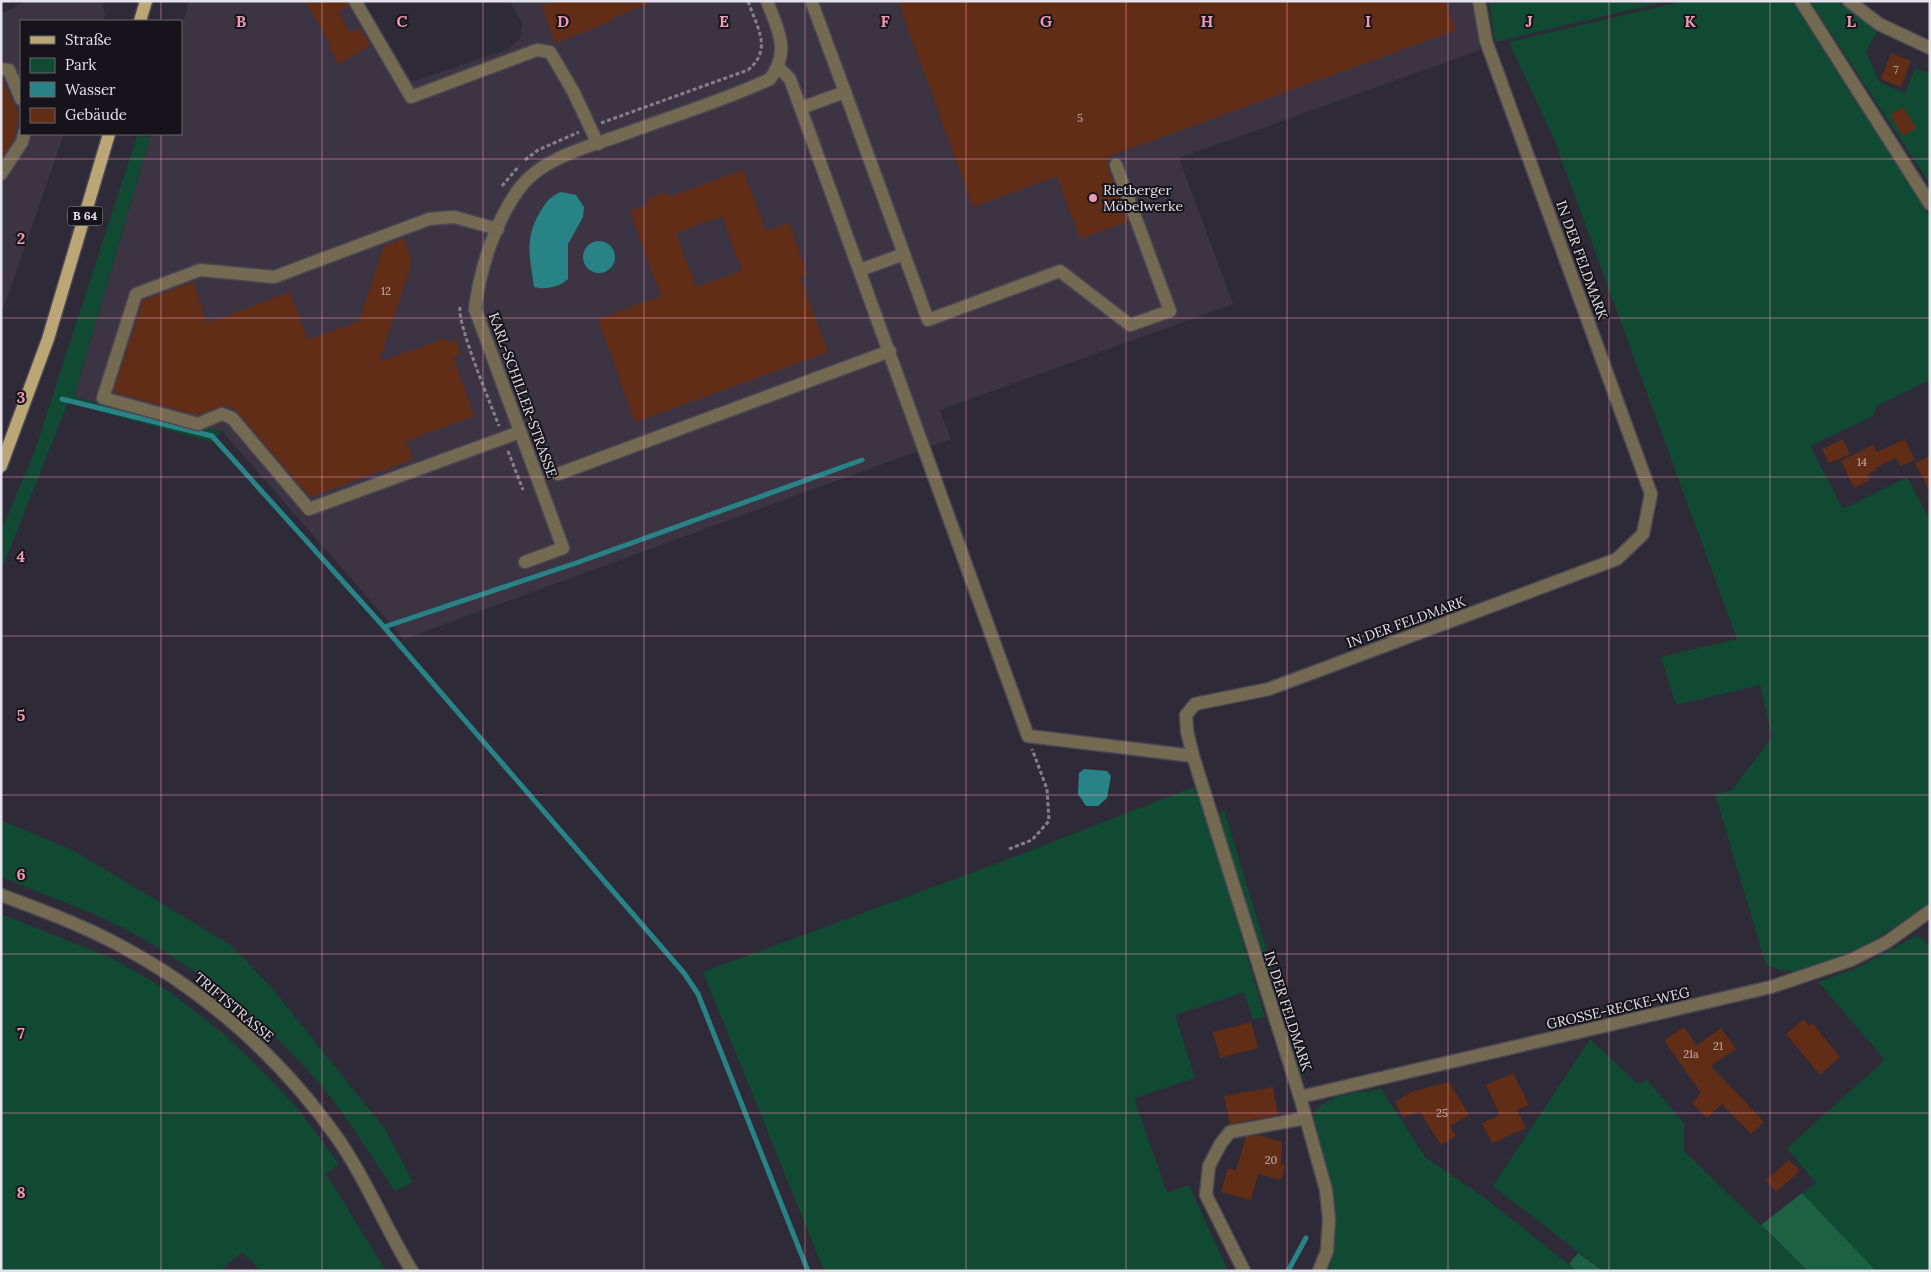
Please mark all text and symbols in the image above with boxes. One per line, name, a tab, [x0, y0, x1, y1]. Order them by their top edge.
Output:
text: B	[236, 11, 247, 31]
text: C	[396, 11, 408, 31]
text: D	[557, 11, 569, 31]
text: E	[719, 11, 729, 31]
text: F	[880, 11, 890, 31]
text: G	[1040, 11, 1052, 31]
text: H	[1201, 11, 1214, 31]
text: I	[1365, 11, 1371, 31]
text: J	[1525, 11, 1533, 31]
text: K	[1684, 11, 1696, 31]
text: L	[1846, 11, 1856, 31]
legend	[20, 20, 182, 135]
text: Straße	[65, 30, 112, 49]
text: Park	[65, 55, 96, 74]
house number: 7	[1893, 63, 1899, 77]
text: Wasser	[65, 80, 116, 99]
text: Gebäude	[65, 105, 127, 124]
house number: 5	[1077, 111, 1083, 125]
place label: Rietberger Möbelwerke	[1103, 181, 1183, 215]
marker: Rietberger Möbelwerke	[1087, 192, 1099, 204]
street label: IN DER FELDMARK	[1552, 198, 1612, 322]
road number: B 64	[68, 207, 102, 226]
text: 2	[17, 228, 25, 248]
house number: 12	[381, 284, 391, 298]
street label: KARL-SCHILLER-STRASSE	[485, 310, 561, 480]
text: 3	[17, 387, 26, 407]
house number: 14	[1857, 455, 1867, 469]
text: 4	[17, 546, 26, 566]
street label: IN DER FELDMARK	[1344, 592, 1468, 652]
text: 5	[17, 705, 26, 725]
text: 6	[16, 864, 26, 884]
street label: IN DER FELDMARK	[1260, 949, 1316, 1074]
street label: TRIFTSTRASSE	[190, 968, 278, 1046]
street label: GROSSE-RECKE-WEG	[1545, 983, 1692, 1033]
text: 7	[17, 1023, 25, 1043]
house number: 21	[1713, 1039, 1723, 1053]
house number: 21a	[1683, 1047, 1699, 1061]
house number: 25	[1436, 1106, 1448, 1120]
house number: 20	[1265, 1153, 1278, 1167]
text: 8	[16, 1182, 26, 1202]

